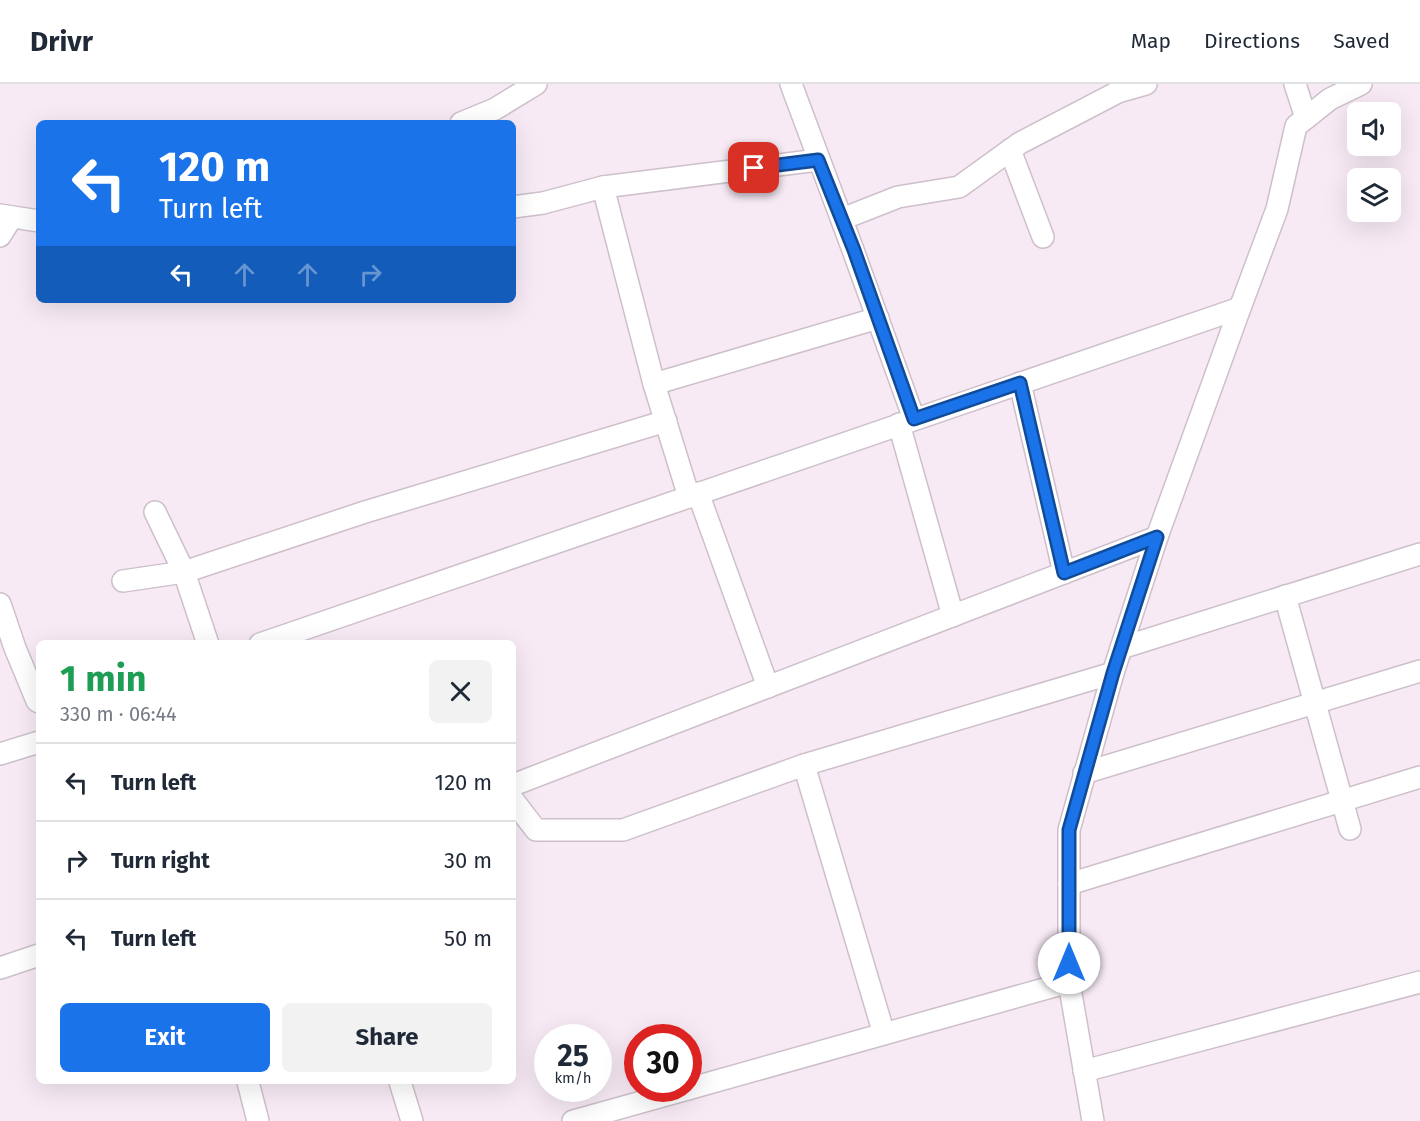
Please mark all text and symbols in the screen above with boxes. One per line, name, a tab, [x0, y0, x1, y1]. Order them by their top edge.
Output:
text: Drivr	[30, 25, 93, 58]
text: Map	[1131, 28, 1171, 54]
text: Directions	[1204, 28, 1300, 54]
text: Saved	[1333, 28, 1390, 54]
map controls	[1347, 102, 1401, 222]
button: sound	[1347, 102, 1401, 156]
text: 120 m	[159, 142, 270, 192]
pin	[728, 142, 779, 193]
icon: left	[60, 144, 138, 222]
icon: arrive	[737, 151, 770, 184]
button: layers	[1347, 168, 1401, 222]
text: Turn left	[159, 193, 262, 225]
icon: left	[165, 258, 198, 291]
icon: ahead	[228, 258, 261, 291]
icon: ahead	[291, 258, 324, 291]
icon: right	[354, 258, 387, 291]
text: 1 min	[60, 657, 147, 701]
button: close	[429, 660, 492, 723]
text: 330 m · 06:44	[60, 702, 177, 726]
icon: left	[60, 766, 93, 799]
text: Turn left	[111, 769, 196, 796]
text: 120 m	[435, 769, 492, 796]
icon: right	[60, 844, 93, 877]
text: Turn right	[111, 847, 210, 874]
text: 30 m	[444, 847, 492, 874]
icon: left	[60, 922, 93, 955]
text: Turn left	[111, 925, 196, 952]
text: 50 m	[444, 925, 492, 952]
position arrow	[1037, 931, 1101, 995]
button: Exit	[60, 1003, 270, 1072]
button: Share	[282, 1003, 492, 1072]
speed limit sign: 30	[624, 1024, 702, 1102]
text: 25	[557, 1038, 589, 1074]
text: km/h	[554, 1069, 592, 1087]

